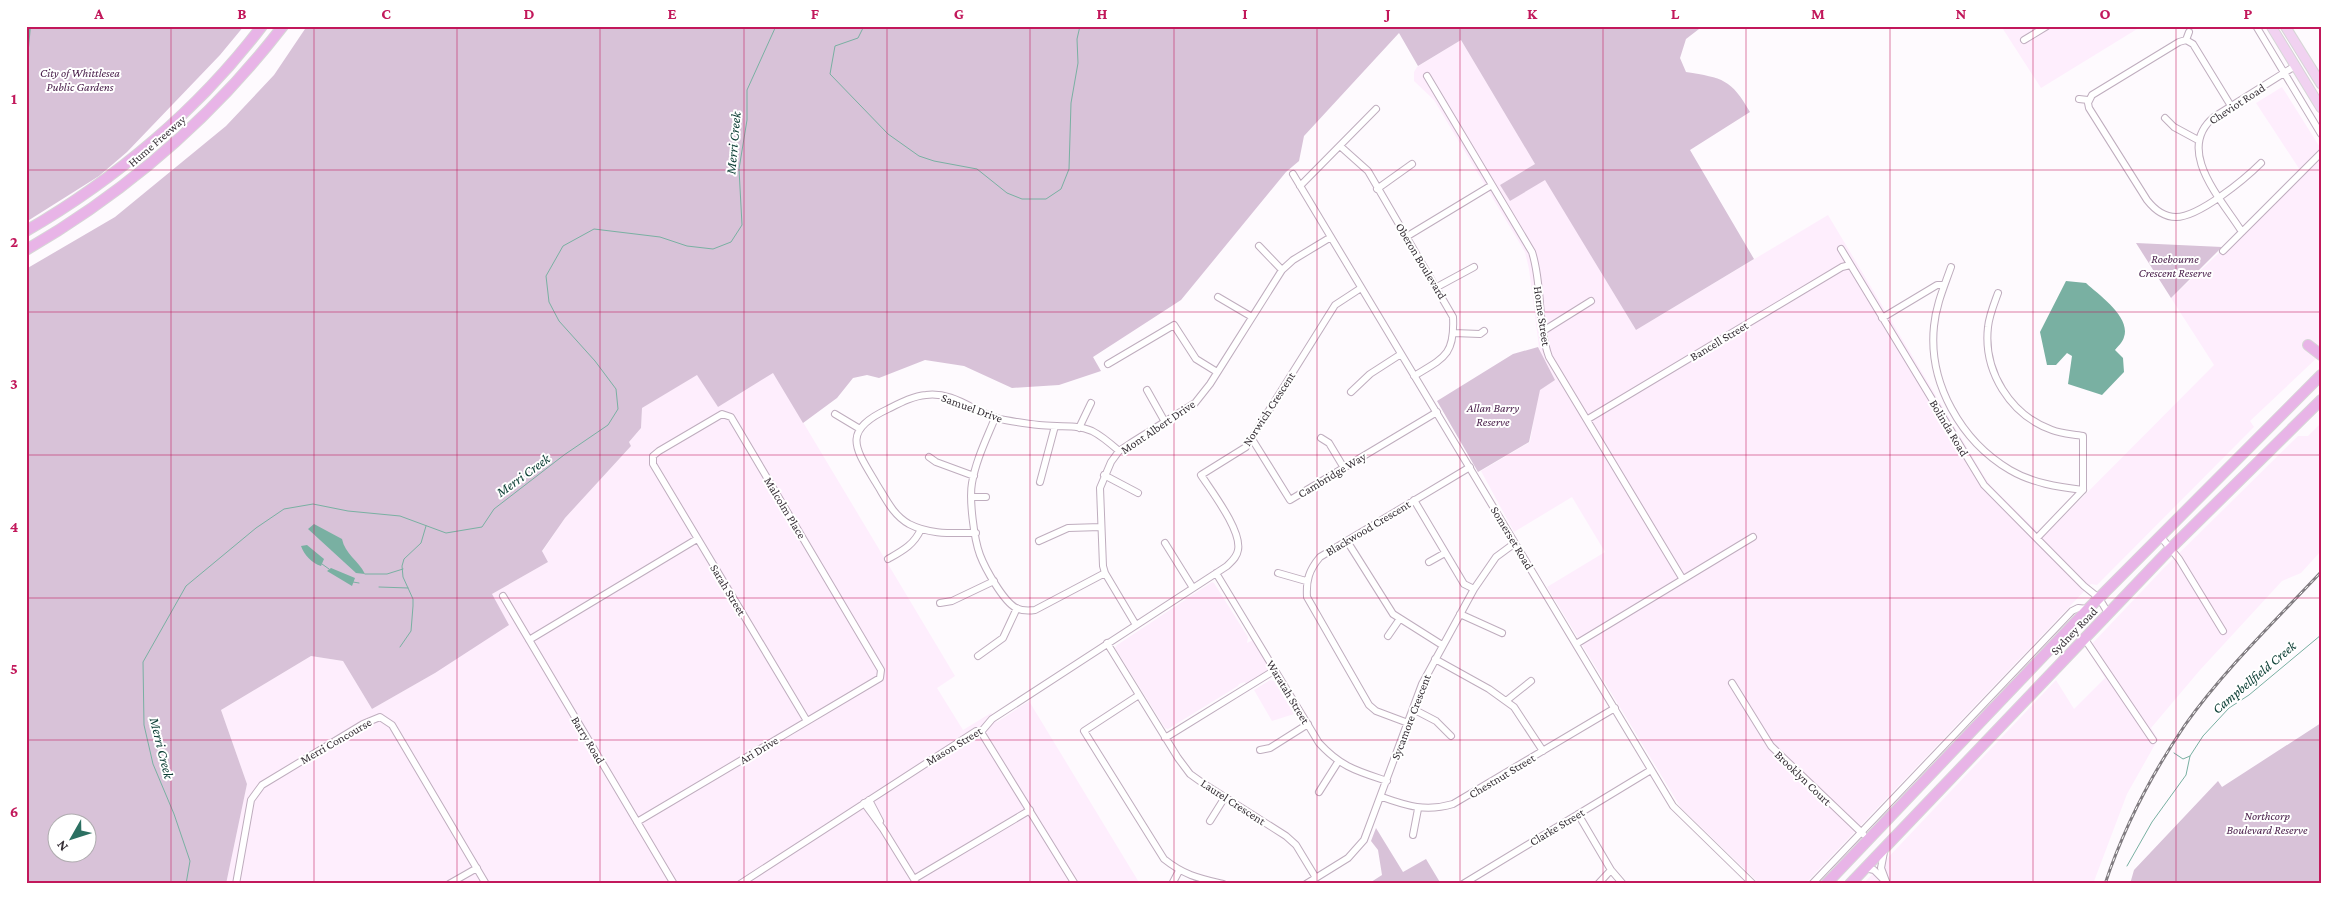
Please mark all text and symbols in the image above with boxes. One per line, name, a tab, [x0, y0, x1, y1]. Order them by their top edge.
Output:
text: A	[93, 5, 104, 22]
text: B	[237, 5, 247, 22]
text: C	[381, 5, 391, 22]
text: D	[523, 5, 535, 22]
text: E	[667, 5, 677, 22]
text: F	[811, 5, 820, 22]
text: G	[954, 5, 964, 22]
text: H	[1097, 5, 1108, 22]
text: I	[1242, 5, 1248, 22]
text: J	[1383, 5, 1391, 22]
text: K	[1527, 5, 1538, 22]
text: L	[1671, 5, 1680, 22]
text: M	[1811, 5, 1825, 22]
text: N	[1956, 5, 1967, 22]
text: O	[2099, 5, 2111, 22]
text: P	[2244, 5, 2253, 22]
park label: City of Whittlesea Public Gardens	[40, 66, 120, 94]
street label: Cheviot Road	[2206, 80, 2268, 127]
text: 1	[11, 90, 17, 107]
water label: Merri Creek	[722, 110, 744, 176]
street label: Hume Freeway	[125, 112, 189, 170]
street label: Oberon Boulevard	[1393, 220, 1450, 302]
text: 2	[10, 233, 18, 250]
park label: Roebourne Crescent Reserve	[2138, 252, 2212, 280]
street label: Horne Street	[1531, 285, 1553, 348]
street label: Bancell Street	[1687, 318, 1752, 364]
street label: Norwich Crescent	[1240, 369, 1299, 449]
text: 3	[10, 375, 18, 392]
street label: Samuel Drive	[940, 390, 1004, 426]
street label: Mont Albert Drive	[1118, 397, 1198, 457]
street label: Bolinda Road	[1927, 397, 1972, 459]
park label: Allan Barry Reserve	[1466, 401, 1519, 429]
street label: Cambridge Way	[1295, 449, 1369, 501]
water label: Merri Creek	[492, 450, 554, 500]
street label: Malcolm Place	[761, 475, 809, 541]
street label: Blackwood Crescent	[1323, 497, 1414, 559]
street label: Somerset Road	[1488, 504, 1537, 573]
text: 4	[10, 518, 19, 535]
street label: Sarah Street	[707, 562, 749, 619]
street label: Sydney Road	[2048, 604, 2101, 658]
water label: Campbellfield Creek	[2209, 637, 2300, 717]
street label: Waratah Street	[1263, 658, 1313, 727]
text: 5	[10, 660, 18, 677]
street label: Sycamore Crescent	[1388, 671, 1434, 762]
street label: Barry Road	[568, 714, 608, 767]
water label: Merri Creek	[146, 715, 178, 781]
street label: Merri Concourse	[298, 715, 374, 767]
street label: Mason Street	[923, 723, 985, 768]
street label: Ari Drive	[737, 733, 781, 767]
street label: Brooklyn Court	[1772, 748, 1835, 809]
street label: Chestnut Street	[1466, 750, 1538, 801]
street label: Laurel Crescent	[1198, 776, 1269, 829]
text: 6	[10, 803, 18, 820]
street label: Clarke Street	[1527, 805, 1588, 849]
park label: Northcorp Boulevard Reserve	[2227, 809, 2308, 837]
north arrow	[48, 812, 98, 862]
text: N	[52, 837, 71, 855]

